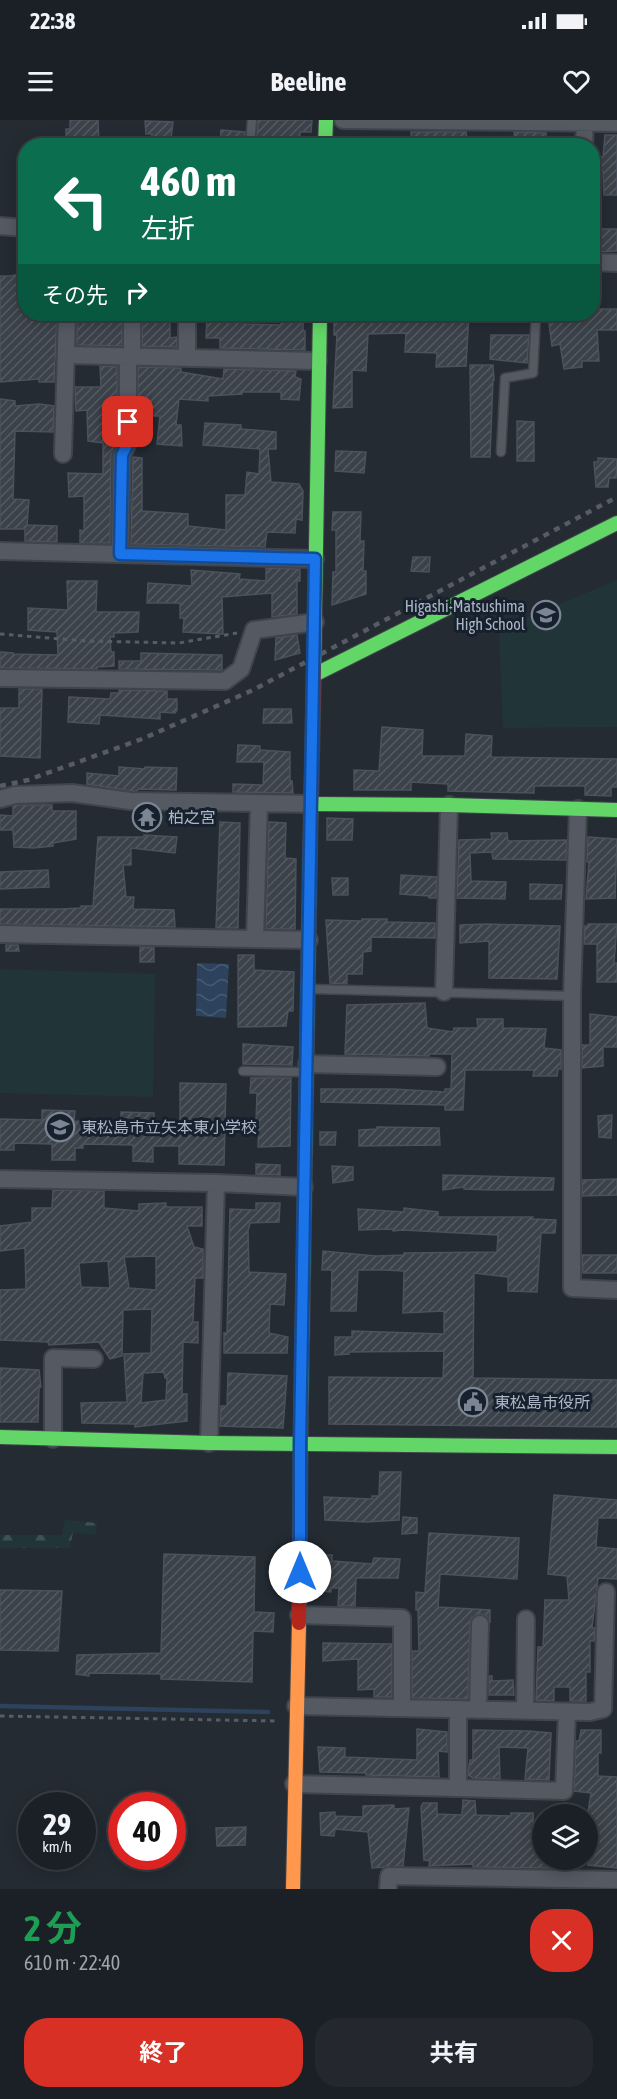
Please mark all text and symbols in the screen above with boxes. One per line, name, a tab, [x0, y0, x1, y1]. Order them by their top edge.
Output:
text: 22:38	[30, 8, 75, 34]
icon: menu	[24, 65, 57, 98]
icon: heart	[560, 65, 593, 98]
text: Beeline	[271, 66, 346, 97]
text: 460 m	[141, 157, 236, 205]
icon: left	[42, 162, 120, 240]
text: 左折	[141, 213, 195, 244]
icon: right	[120, 276, 153, 309]
text: その先	[42, 282, 108, 308]
pin	[102, 396, 153, 447]
icon: arrive	[111, 405, 144, 438]
place label: Higashi-Matsushima High School	[405, 597, 526, 634]
school or university icon: Higashi-Matsushima High School	[530, 599, 562, 631]
temple icon: 柏之宮	[131, 801, 163, 833]
place label: 柏之宮	[168, 808, 216, 826]
school or university icon: 東松島市立矢本東小学校	[44, 1111, 76, 1143]
place label: 東松島市立矢本東小学校	[81, 1118, 257, 1136]
public building icon: 東松島市役所	[457, 1386, 489, 1418]
place label: 東松島市役所	[494, 1393, 590, 1411]
position arrow	[268, 1540, 332, 1604]
speed limit sign: 40	[108, 1792, 186, 1870]
map controls	[532, 1804, 598, 1870]
button: layers	[532, 1804, 598, 1870]
text: 29	[43, 1807, 71, 1841]
text: km/h	[42, 1838, 72, 1855]
text: 2 分	[24, 1907, 82, 1949]
button: close	[530, 1909, 593, 1972]
text: 610 m · 22:40	[24, 1951, 120, 1974]
button: 終了	[24, 2018, 303, 2087]
button: 共有	[315, 2018, 593, 2087]

